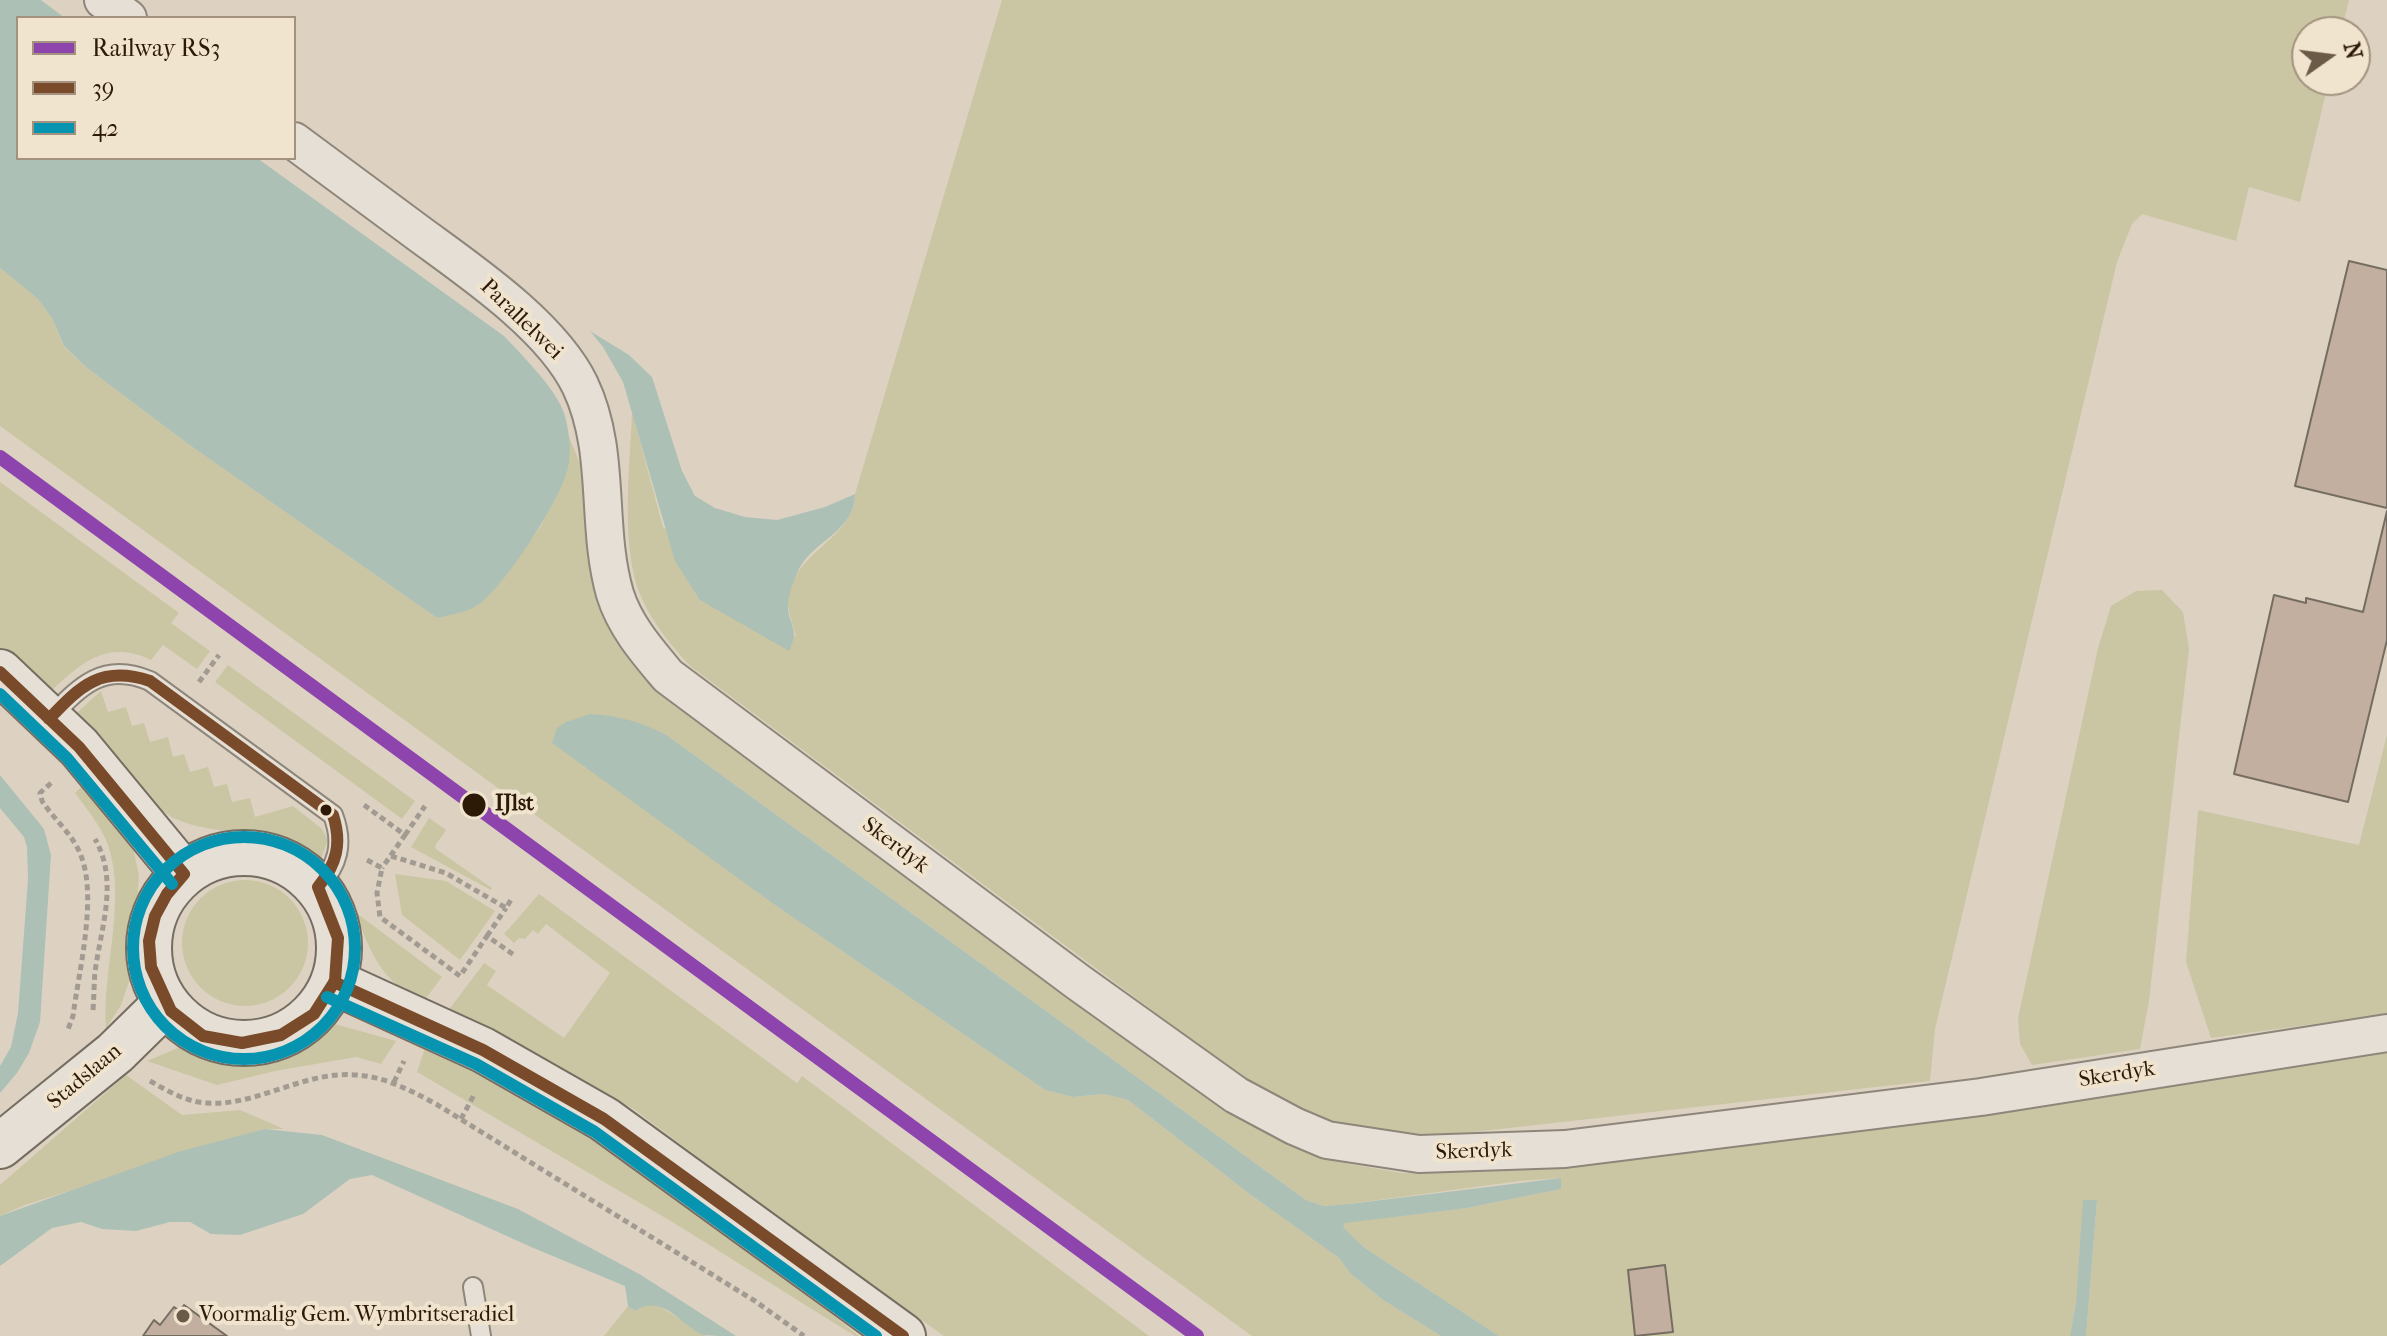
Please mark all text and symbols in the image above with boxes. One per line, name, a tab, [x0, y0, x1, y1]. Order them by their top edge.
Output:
legend	[16, 16, 296, 160]
north arrow	[2291, 16, 2371, 96]
text: Railway RS3	[92, 34, 220, 62]
text: N	[2338, 39, 2367, 62]
text: 39	[92, 74, 114, 102]
text: 42	[92, 114, 119, 142]
street label: Parallelwei	[474, 274, 568, 366]
marker: IJlst	[460, 791, 488, 819]
place label: IJlst	[495, 792, 534, 818]
unlabelled marker	[318, 802, 334, 818]
street label: Skerdyk	[856, 812, 934, 880]
street label: Stadslaan	[43, 1038, 127, 1116]
street label: Skerdyk	[2077, 1056, 2157, 1094]
street label: Skerdyk	[1435, 1137, 1513, 1167]
place label: Voormalig Gem. Wymbritseradiel	[199, 1303, 514, 1329]
marker: Voormalig Gem. Wymbritseradiel	[174, 1307, 192, 1325]

